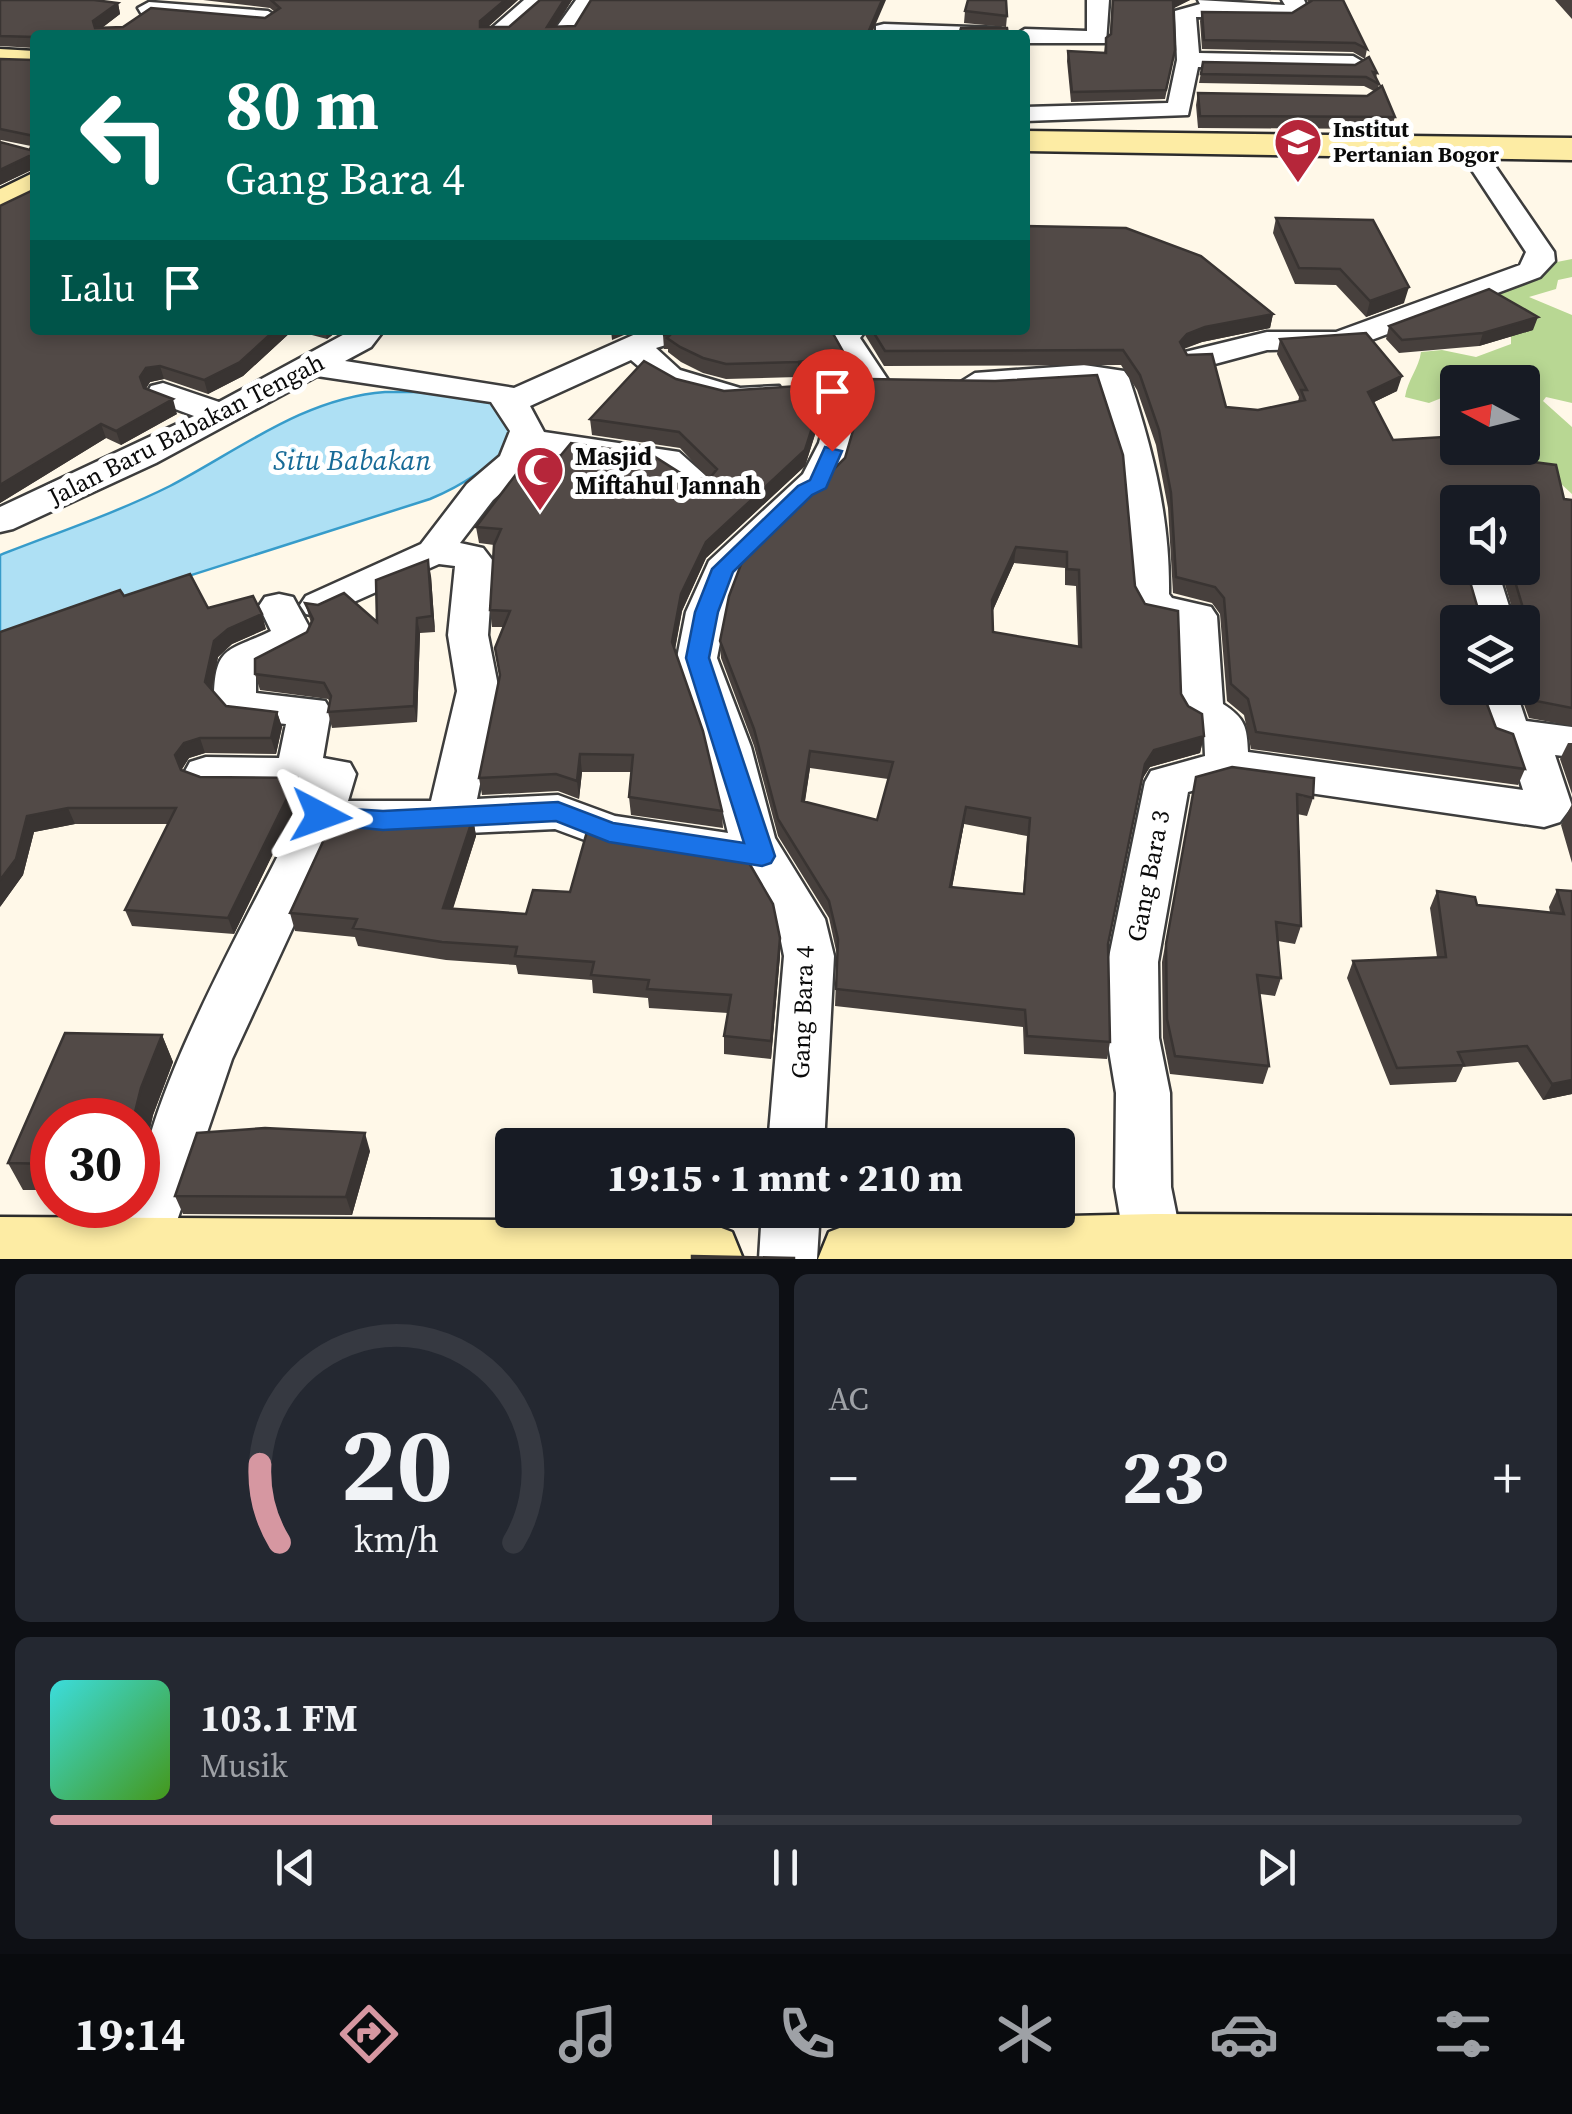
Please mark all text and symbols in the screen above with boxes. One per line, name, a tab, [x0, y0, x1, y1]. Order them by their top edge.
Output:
text: 80 m	[225, 56, 379, 152]
icon: left	[60, 70, 190, 200]
place label: Institut Pertanian Bogor	[1333, 114, 1500, 169]
school or university icon: Institut Pertanian Bogor	[1272, 116, 1324, 184]
text: Gang Bara 4	[225, 147, 465, 209]
icon: arrive	[155, 260, 210, 315]
text: Lalu	[60, 262, 135, 314]
street label: Jalan Baru Babakan Tengah	[41, 345, 330, 514]
pin	[790, 349, 875, 452]
icon: arrive	[805, 364, 860, 419]
north arrow	[1440, 365, 1540, 465]
map controls	[1440, 365, 1540, 705]
place label: Masjid Miftahul Jannah	[575, 439, 761, 502]
water label: Situ Babakan	[273, 441, 431, 479]
mosque icon: Masjid Miftahul Jannah	[514, 444, 566, 512]
button: sound	[1440, 485, 1540, 585]
button: layers	[1440, 605, 1540, 705]
position arrow	[269, 764, 373, 868]
street label: Gang Bara 3	[1119, 807, 1177, 945]
street label: Gang Bara 4	[783, 944, 821, 1079]
speed limit sign: 30	[30, 1098, 160, 1228]
text: 19:15 · 1 mnt · 210 m	[607, 1152, 963, 1204]
text: AC	[829, 1377, 869, 1421]
text: 20	[340, 1392, 453, 1535]
text: 23°	[1122, 1425, 1229, 1528]
text: −	[829, 1440, 858, 1515]
text: +	[1493, 1440, 1522, 1515]
text: km/h	[354, 1515, 439, 1564]
text: 103.1 FM	[200, 1692, 358, 1744]
text: Musik	[200, 1744, 288, 1788]
icon: previous	[268, 1840, 323, 1895]
icon: pause	[758, 1840, 813, 1895]
icon: next	[1249, 1840, 1304, 1895]
icon: directions	[334, 1999, 404, 2069]
icon: music	[553, 1999, 623, 2069]
icon: phone	[772, 1999, 842, 2069]
icon: climate	[990, 1999, 1060, 2069]
icon: car	[1209, 1999, 1279, 2069]
icon: filters	[1428, 1999, 1498, 2069]
text: 19:14	[74, 2003, 185, 2065]

